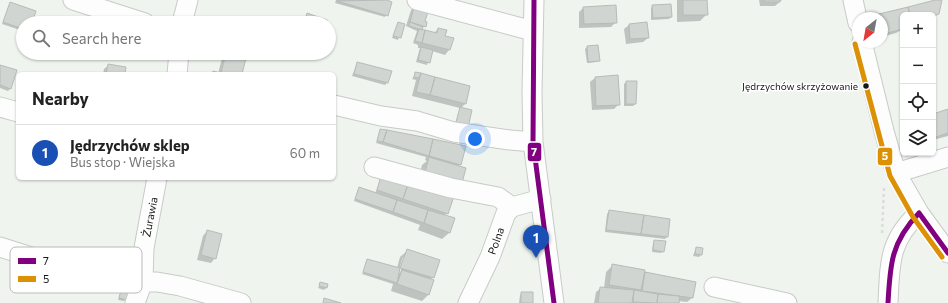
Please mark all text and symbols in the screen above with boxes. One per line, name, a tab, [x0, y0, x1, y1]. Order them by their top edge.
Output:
north arrow	[852, 12, 888, 48]
map controls	[900, 12, 936, 156]
button: +	[900, 12, 936, 48]
search box	[16, 16, 336, 60]
icon: search	[30, 27, 52, 49]
text: Search here	[62, 29, 141, 47]
button: −	[900, 48, 936, 84]
place label: Jędrzychów skrzyżowanie	[742, 80, 858, 92]
marker: Jędrzychów skrzyżowanie	[861, 81, 871, 91]
button: locate	[900, 84, 936, 120]
text: Nearby	[32, 88, 89, 109]
button: layers	[900, 120, 936, 156]
your location	[465, 129, 485, 149]
text: Jędrzychów sklep	[70, 136, 190, 154]
line badge: 7	[527, 142, 542, 162]
text: 1	[42, 145, 48, 161]
text: 60 m	[290, 145, 320, 161]
text: 7	[531, 145, 537, 158]
line badge: 5	[877, 147, 893, 166]
text: 5	[882, 149, 888, 162]
text: Bus stop · Wiejska	[70, 154, 175, 170]
street label: Żurawia	[138, 195, 160, 238]
street label: Polna	[485, 225, 506, 256]
pin: 1	[523, 225, 549, 258]
legend	[10, 247, 142, 293]
text: 7	[43, 254, 49, 267]
text: 5	[43, 272, 49, 285]

